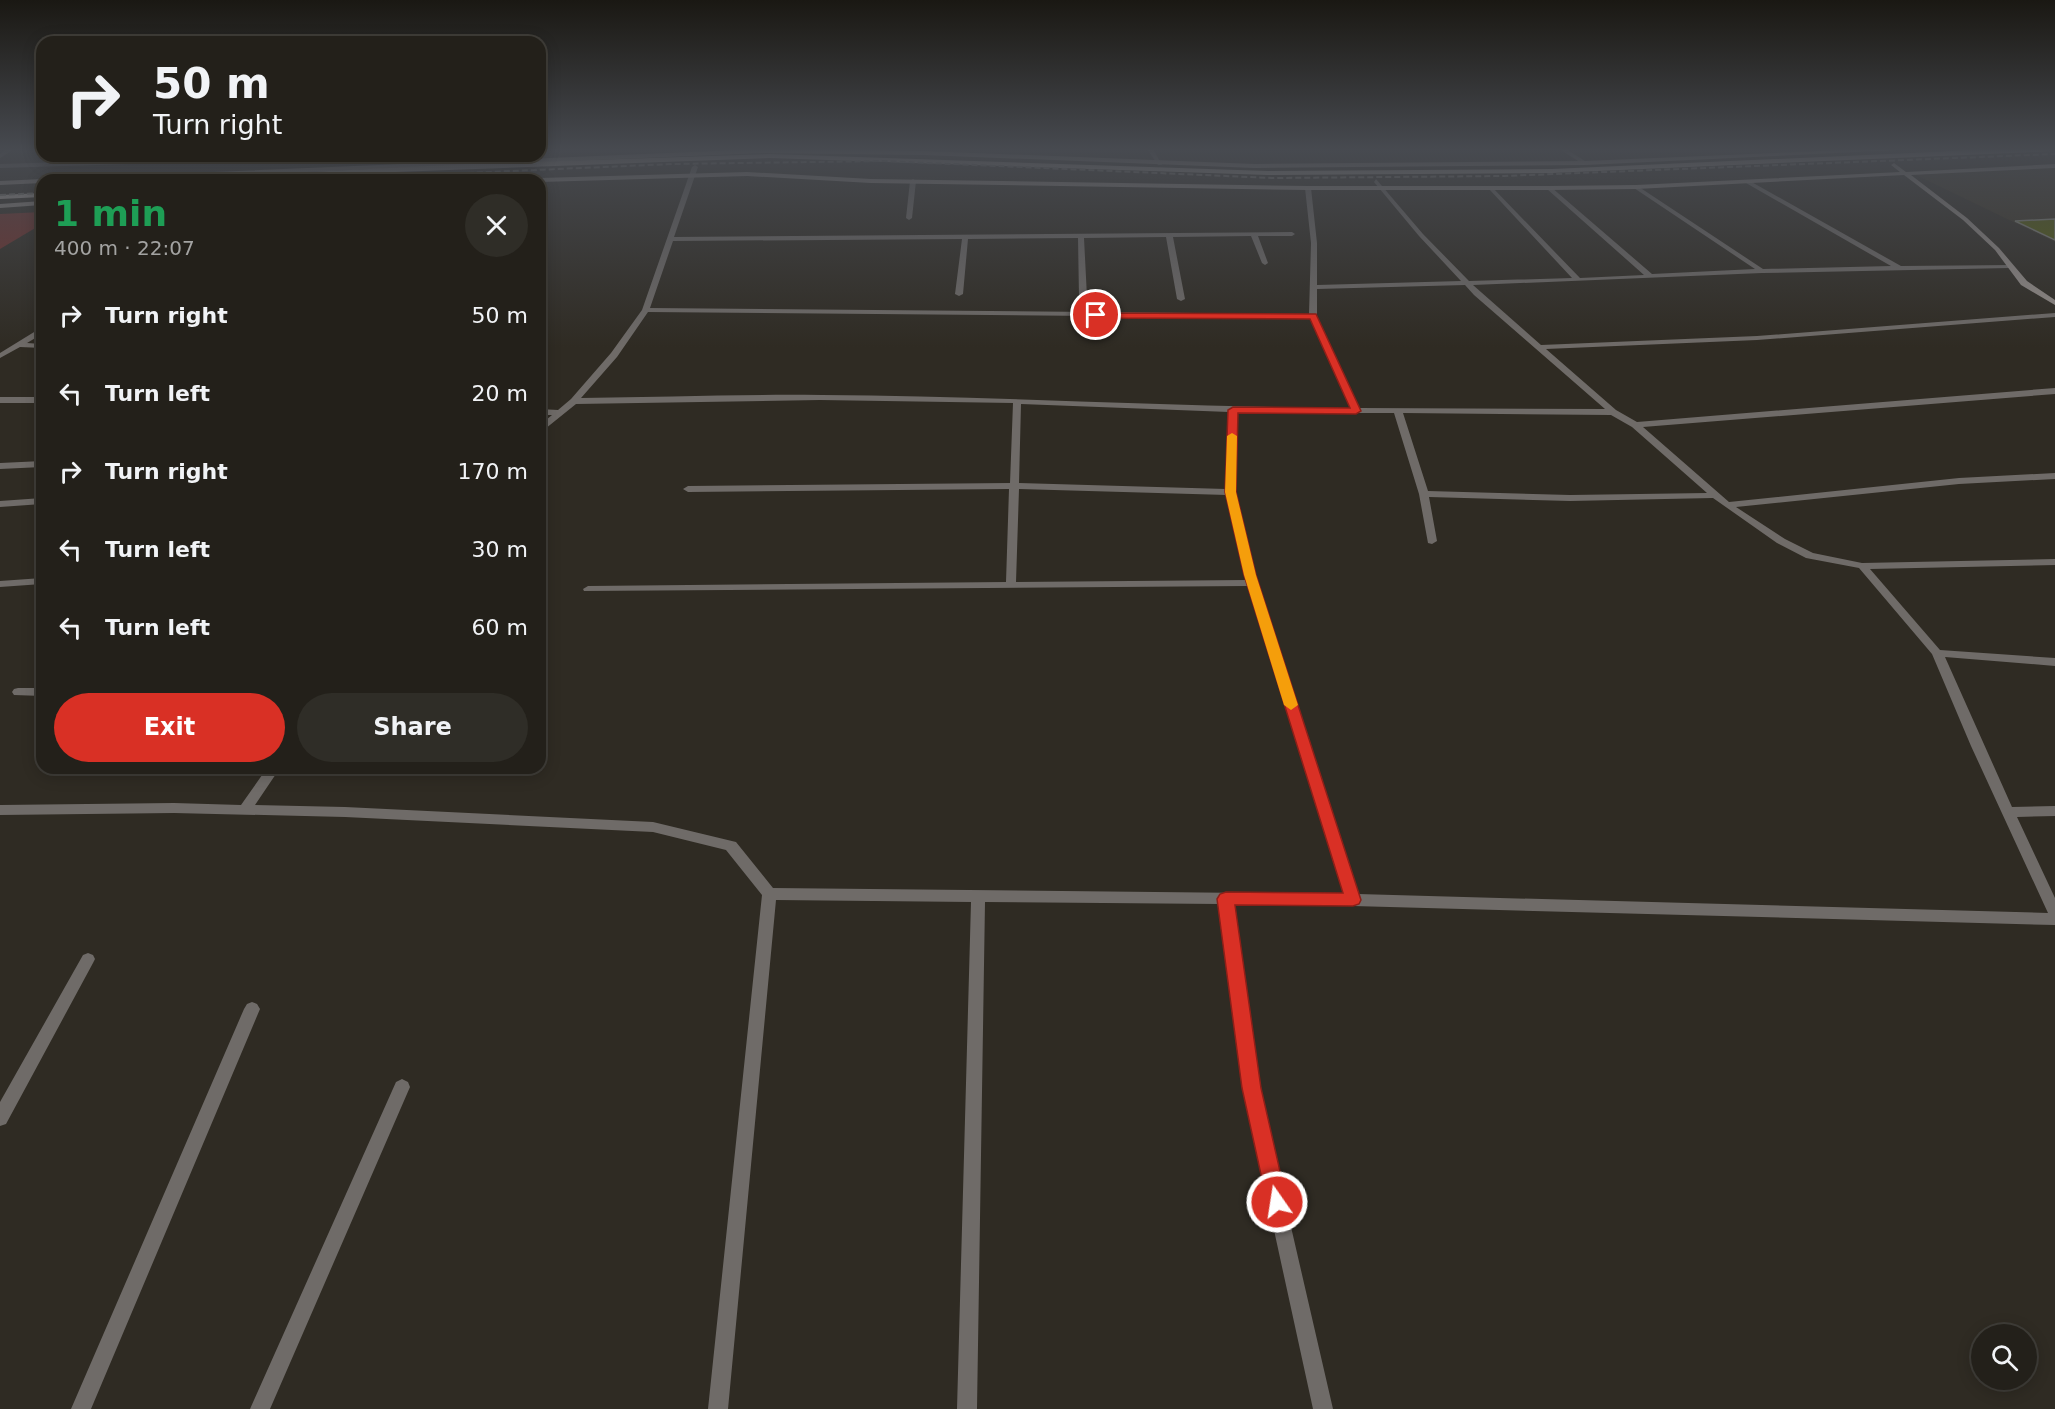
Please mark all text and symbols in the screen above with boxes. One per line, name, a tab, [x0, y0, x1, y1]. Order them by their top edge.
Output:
text: 50 m	[153, 59, 270, 108]
icon: right	[54, 60, 132, 138]
text: Turn right	[153, 109, 282, 140]
text: 1 min	[54, 193, 167, 234]
button: close	[465, 194, 528, 257]
text: 400 m · 22:07	[54, 236, 195, 260]
pin	[1070, 289, 1121, 340]
icon: arrive	[1079, 298, 1112, 331]
icon: right	[54, 299, 87, 332]
text: Turn right	[105, 303, 228, 328]
text: 50 m	[472, 303, 528, 328]
icon: left	[54, 377, 87, 410]
text: Turn left	[105, 381, 210, 406]
text: 20 m	[472, 381, 528, 406]
icon: right	[54, 455, 87, 488]
text: Turn right	[105, 459, 228, 484]
text: 170 m	[458, 459, 528, 484]
icon: left	[54, 533, 87, 566]
text: Turn left	[105, 537, 210, 562]
text: 30 m	[472, 537, 528, 562]
icon: left	[54, 611, 87, 644]
text: Turn left	[105, 615, 210, 640]
text: 60 m	[472, 615, 528, 640]
button: Exit	[54, 693, 285, 762]
button: Share	[297, 693, 528, 762]
position arrow	[1245, 1170, 1309, 1234]
map controls	[1971, 1324, 2037, 1390]
button: search	[1971, 1324, 2037, 1390]

